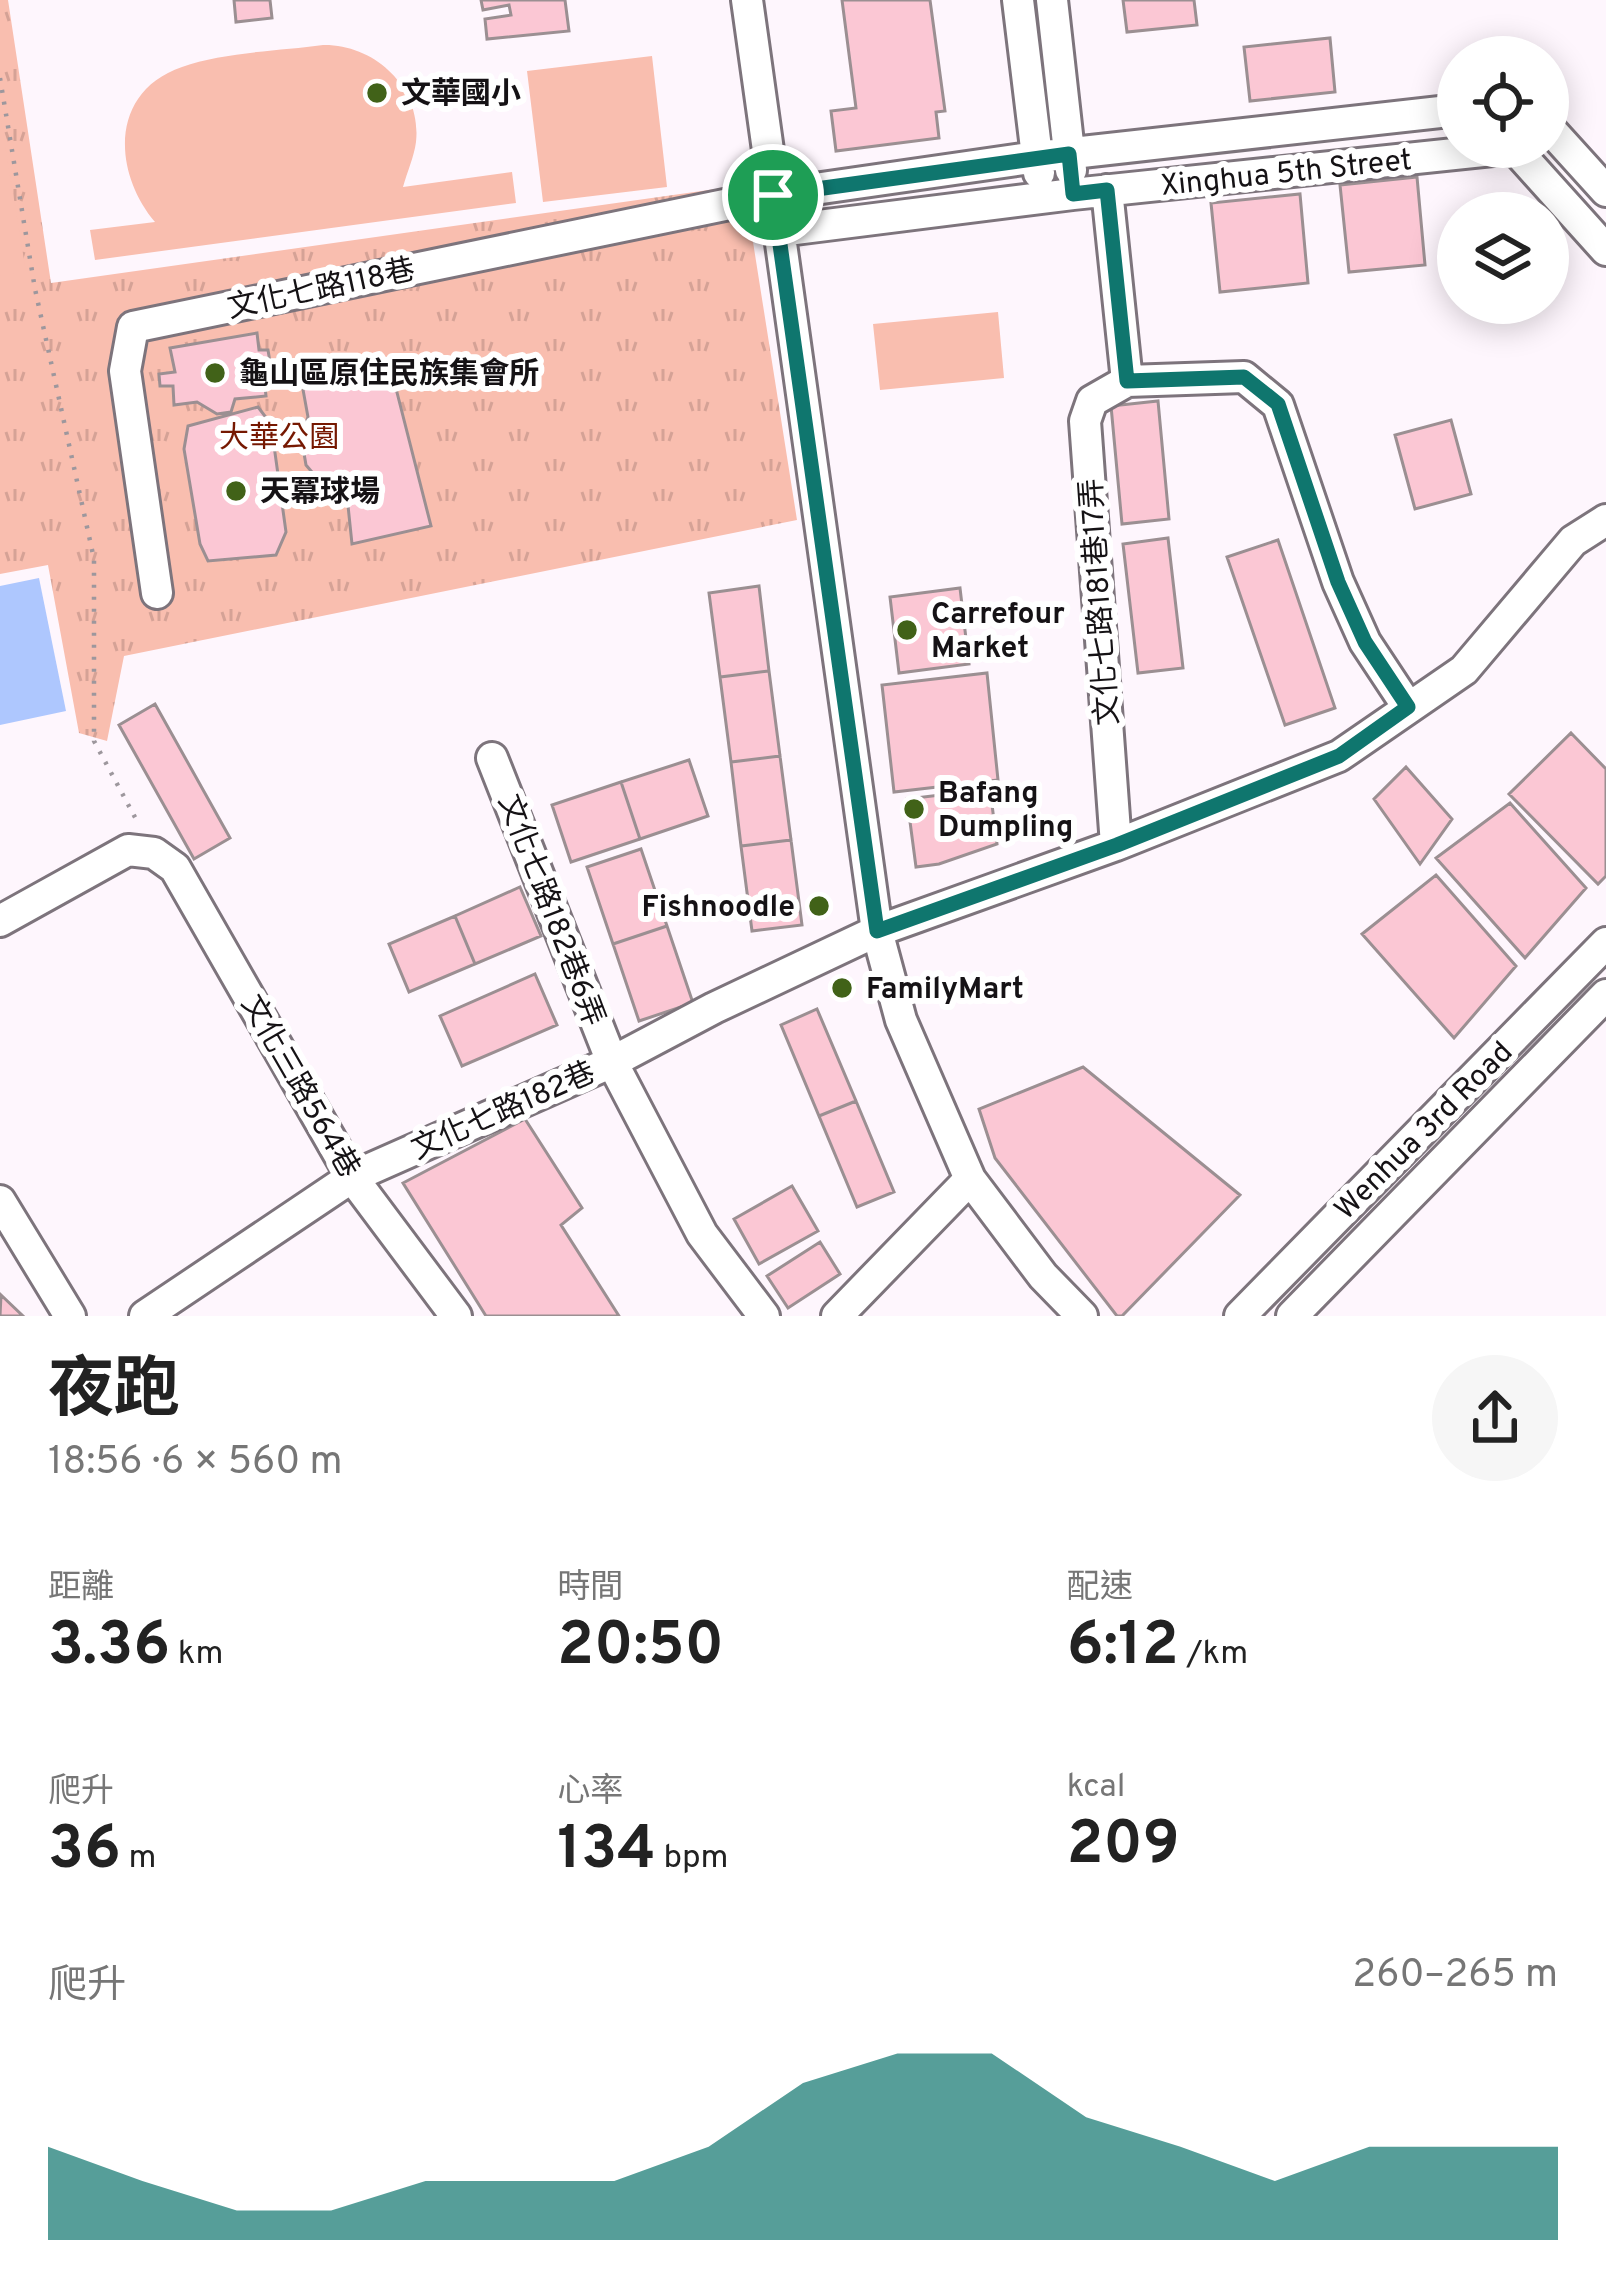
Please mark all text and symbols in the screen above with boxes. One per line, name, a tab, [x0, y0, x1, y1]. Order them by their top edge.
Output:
map controls	[1437, 36, 1569, 324]
button: locate	[1437, 36, 1569, 168]
place label: 文華國小	[401, 77, 521, 114]
marker: 文華國小	[364, 80, 390, 106]
street label: Xinghua 5th Street	[1159, 143, 1414, 206]
pin	[722, 144, 824, 246]
icon: arrive	[740, 162, 806, 228]
button: layers	[1437, 192, 1569, 324]
street label: 文化七路118巷	[224, 253, 419, 328]
place label: 龜山區原住民族集會所	[239, 357, 539, 394]
marker: 龜山區原住民族集會所	[202, 360, 228, 386]
park label: 大華公園	[219, 421, 339, 458]
place label: 天冪球場	[260, 475, 380, 512]
street label: 文化七路181巷17弄	[1074, 477, 1129, 727]
marker: 天冪球場	[223, 478, 249, 504]
place label: Carrefour Market	[931, 597, 1065, 668]
marker: Carrefour Market	[894, 617, 920, 643]
place label: Bafang Dumpling	[938, 776, 1073, 847]
street label: 文化七路182巷6弄	[488, 790, 611, 1032]
marker: Bafang Dumpling	[901, 796, 927, 822]
place label: Fishnoodle	[642, 890, 795, 927]
marker: Fishnoodle	[806, 893, 832, 919]
place label: FamilyMart	[866, 972, 1024, 1009]
marker: FamilyMart	[829, 975, 855, 1001]
street label: 文化三路564巷	[232, 989, 366, 1185]
street label: Wenhua 3rd Road	[1328, 1035, 1522, 1229]
street label: 文化七路182巷	[406, 1055, 602, 1169]
text: 夜跑	[48, 1352, 180, 1435]
button: share	[1432, 1355, 1558, 1481]
text: 18:56 · 6 × 560 m	[48, 1439, 343, 1488]
text: 距離	[48, 1568, 114, 1610]
text: 時間	[557, 1568, 623, 1610]
text: 配速	[1067, 1568, 1133, 1610]
text: 3.36	[48, 1610, 170, 1686]
text: 20:50	[557, 1610, 724, 1686]
text: 6:12	[1067, 1610, 1179, 1686]
text: km	[170, 1634, 223, 1676]
text: /km	[1179, 1634, 1248, 1676]
text: kcal	[1067, 1767, 1125, 1809]
text: 爬升	[48, 1772, 114, 1814]
text: 心率	[557, 1772, 623, 1814]
text: 209	[1067, 1809, 1180, 1885]
text: 36	[48, 1814, 121, 1890]
text: 134	[557, 1814, 656, 1890]
text: m	[121, 1838, 157, 1880]
text: bpm	[656, 1838, 728, 1880]
text: 260–265 m	[1352, 1952, 1558, 2001]
text: 爬升	[48, 1963, 126, 2012]

